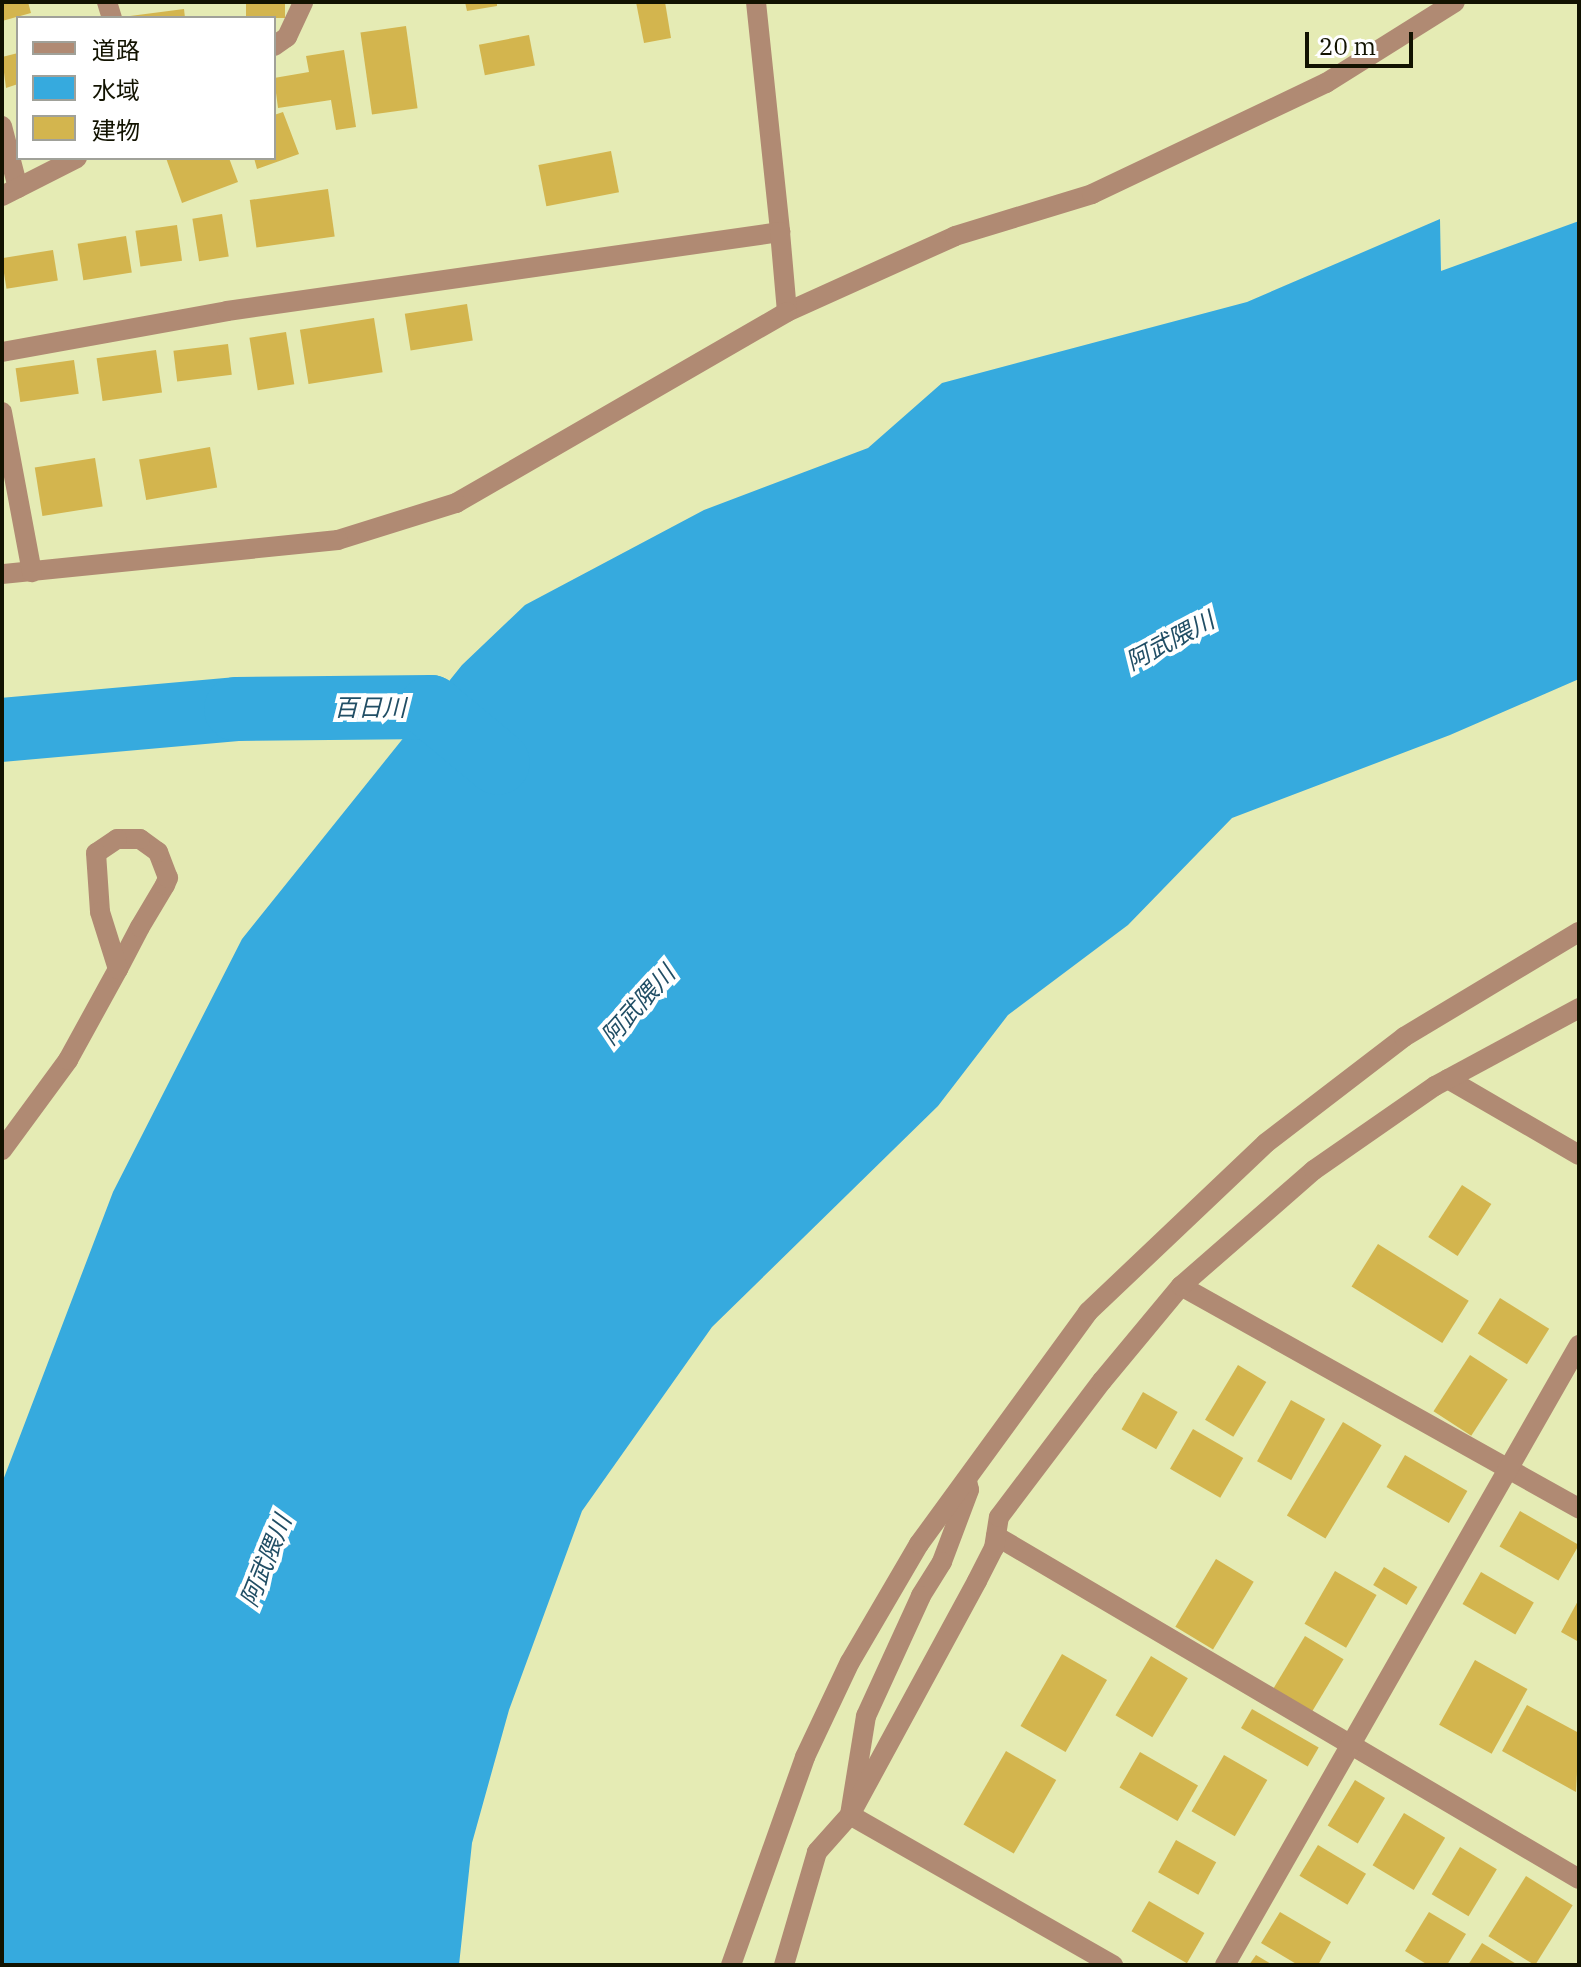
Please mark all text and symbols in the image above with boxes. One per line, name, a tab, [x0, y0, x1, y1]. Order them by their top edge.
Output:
legend	[16, 16, 276, 160]
scale bar	[1309, 16, 1417, 66]
text: 20 m	[1319, 30, 1376, 62]
text: 道路	[92, 34, 140, 66]
text: 水域	[92, 74, 140, 106]
text: 建物	[92, 114, 140, 146]
water label: 阿武隈川	[1121, 606, 1219, 676]
water label: 百日川	[334, 694, 406, 722]
water label: 阿武隈川	[595, 960, 681, 1050]
water label: 阿武隈川	[235, 1511, 297, 1611]

